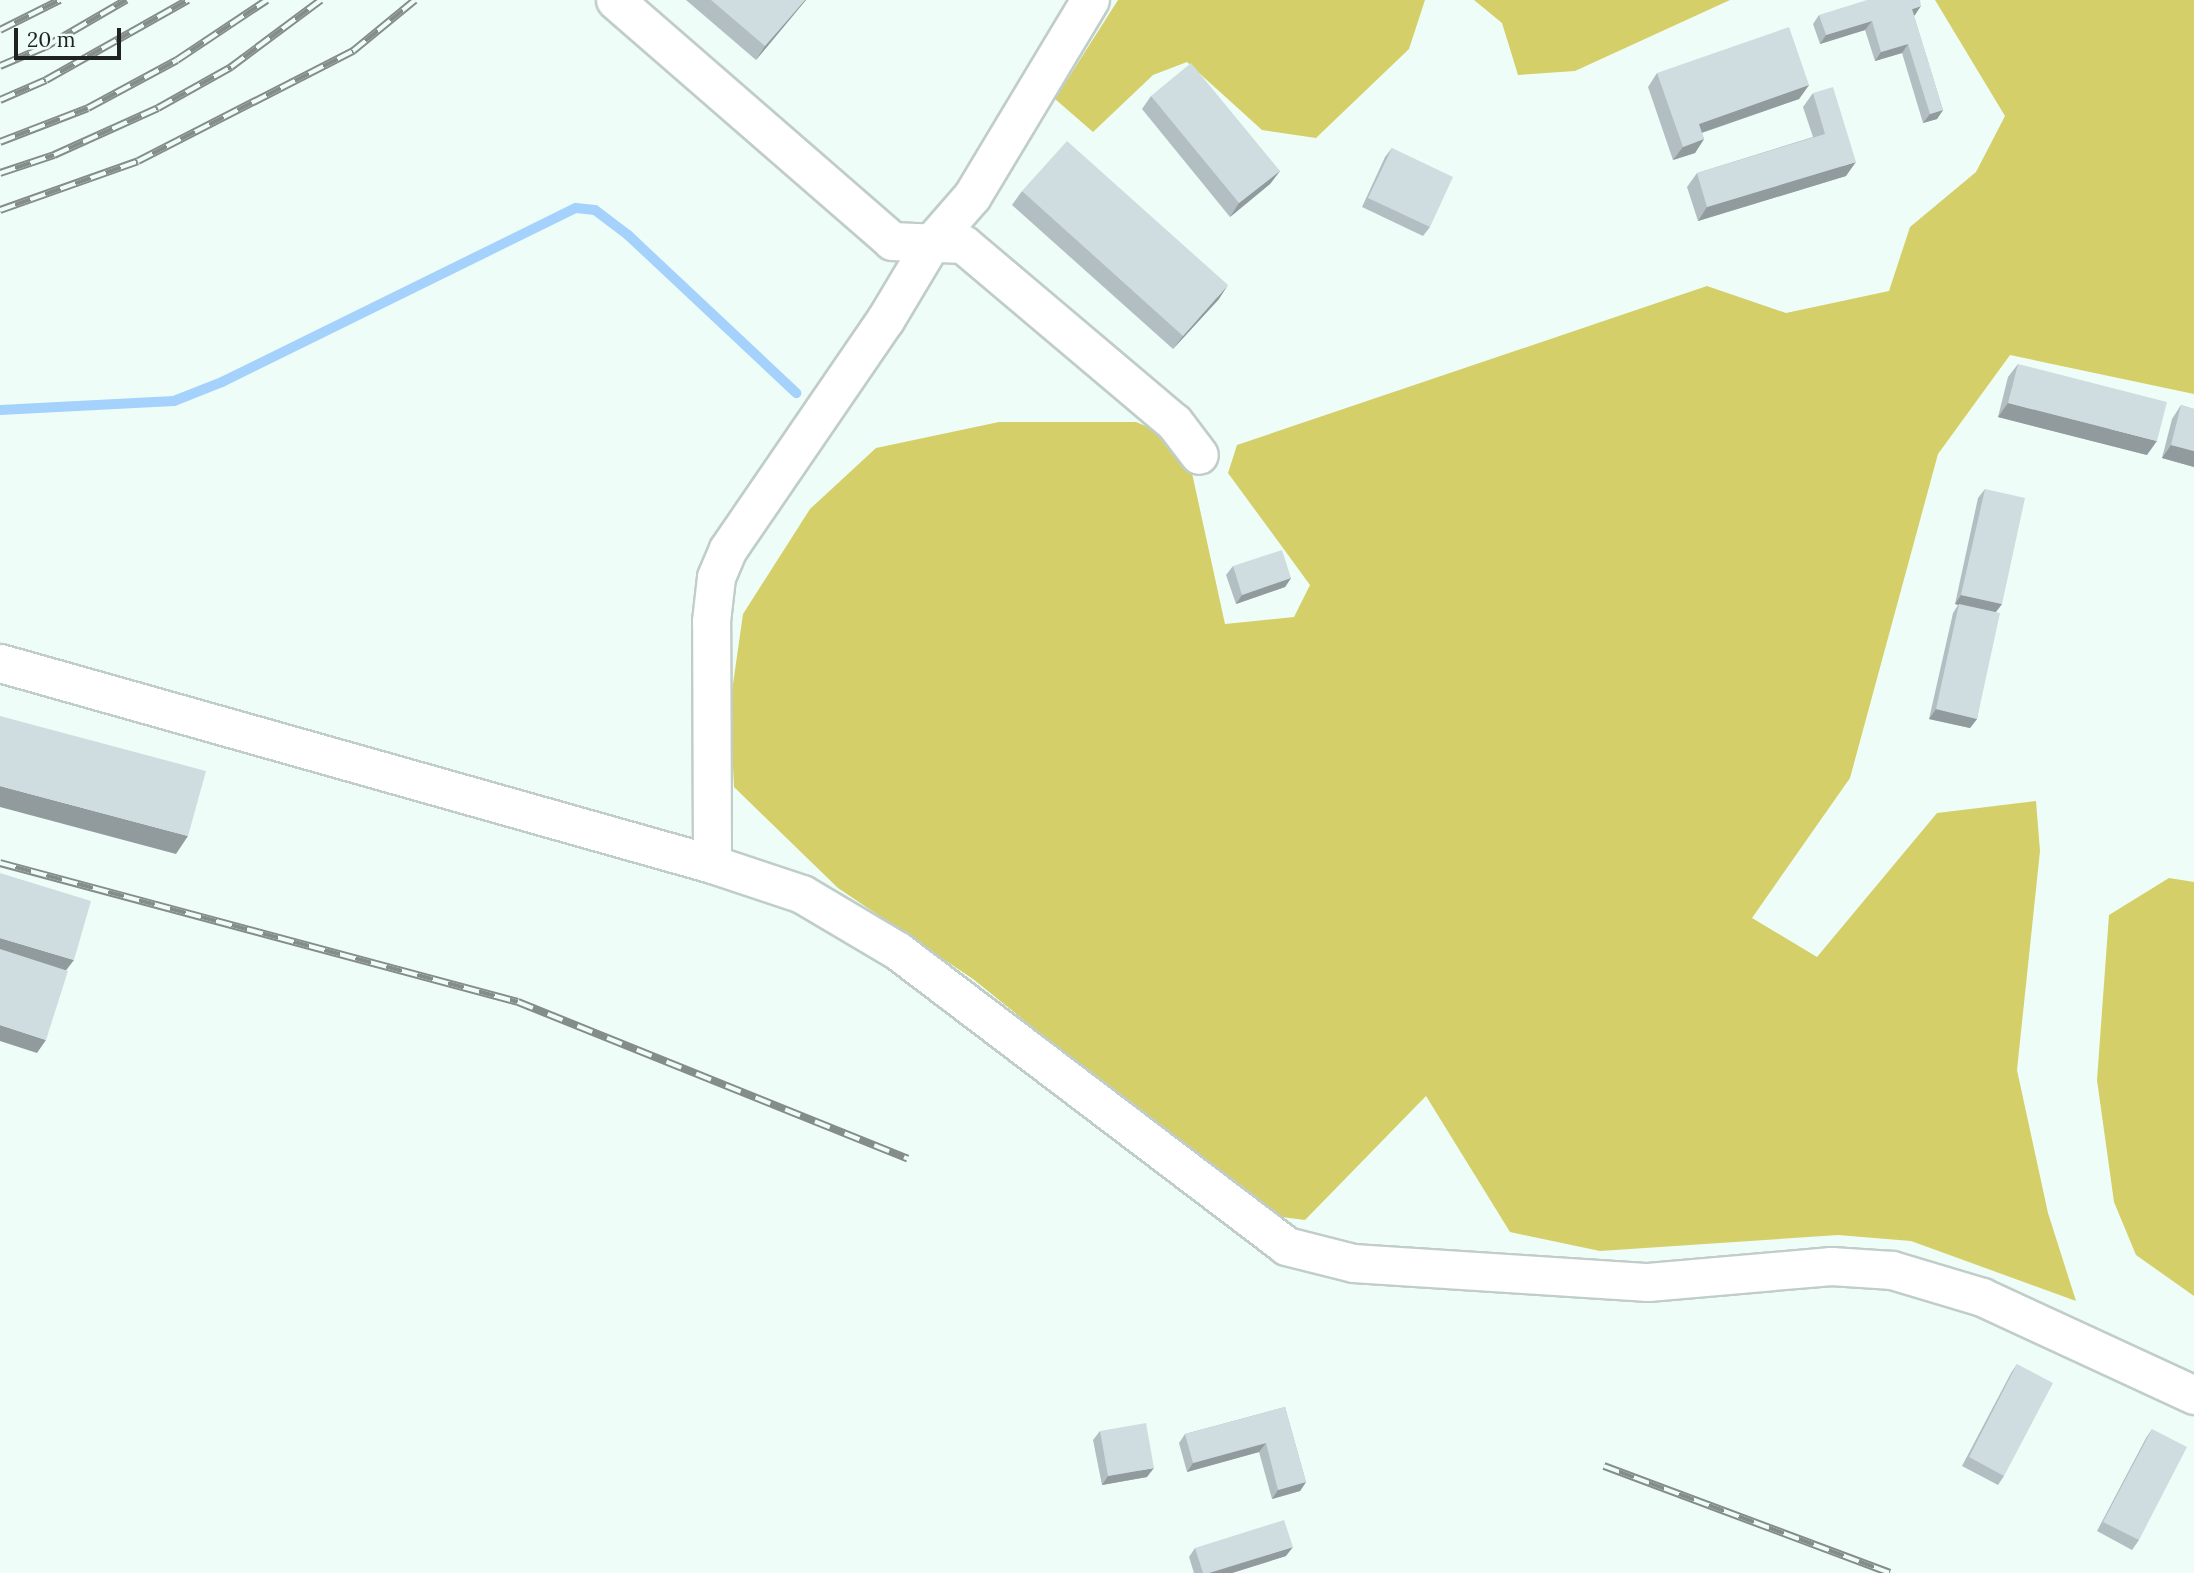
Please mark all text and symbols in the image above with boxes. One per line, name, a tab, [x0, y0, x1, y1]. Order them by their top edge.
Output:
scale bar	[18, 14, 124, 58]
text: 20 m	[27, 26, 76, 53]

